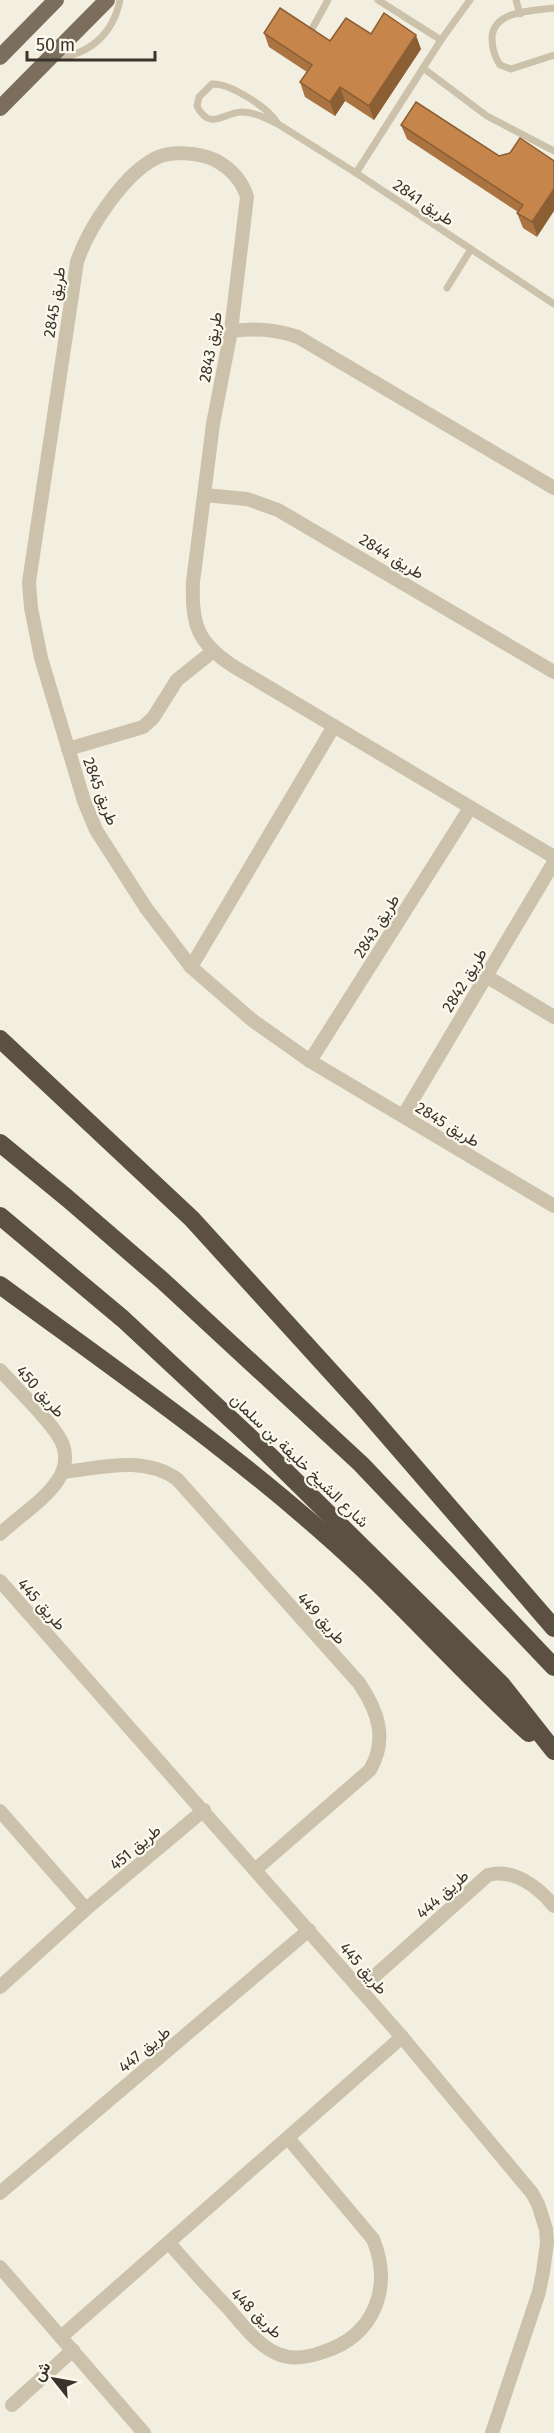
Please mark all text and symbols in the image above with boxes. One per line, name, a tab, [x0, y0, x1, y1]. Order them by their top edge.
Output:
scale bar	[27, 24, 154, 62]
text: 50 m	[36, 34, 75, 56]
street label: طريق 2841	[389, 175, 458, 231]
street label: طريق 2845	[40, 265, 70, 339]
street label: طريق 2843	[195, 310, 227, 384]
street label: طريق 2844	[356, 530, 427, 584]
street label: طريق 2845	[78, 755, 122, 828]
street label: طريق 2843	[350, 891, 404, 962]
street label: طريق 2842	[438, 945, 492, 1016]
street label: طريق 2845	[412, 1098, 483, 1152]
street label: طريق 450	[12, 1361, 69, 1422]
street label: شارع الشيخ خليفة بن سلمان	[225, 1389, 373, 1533]
street label: طريق 445	[13, 1575, 70, 1635]
street label: طريق 449	[293, 1588, 350, 1649]
street label: طريق 451	[106, 1821, 165, 1875]
street label: طريق 444	[412, 1866, 473, 1923]
street label: طريق 445	[335, 1938, 391, 1999]
street label: طريق 447	[114, 2022, 175, 2077]
street label: طريق 448	[226, 2284, 286, 2343]
north arrow	[24, 2349, 84, 2409]
text: ش	[28, 2358, 55, 2385]

